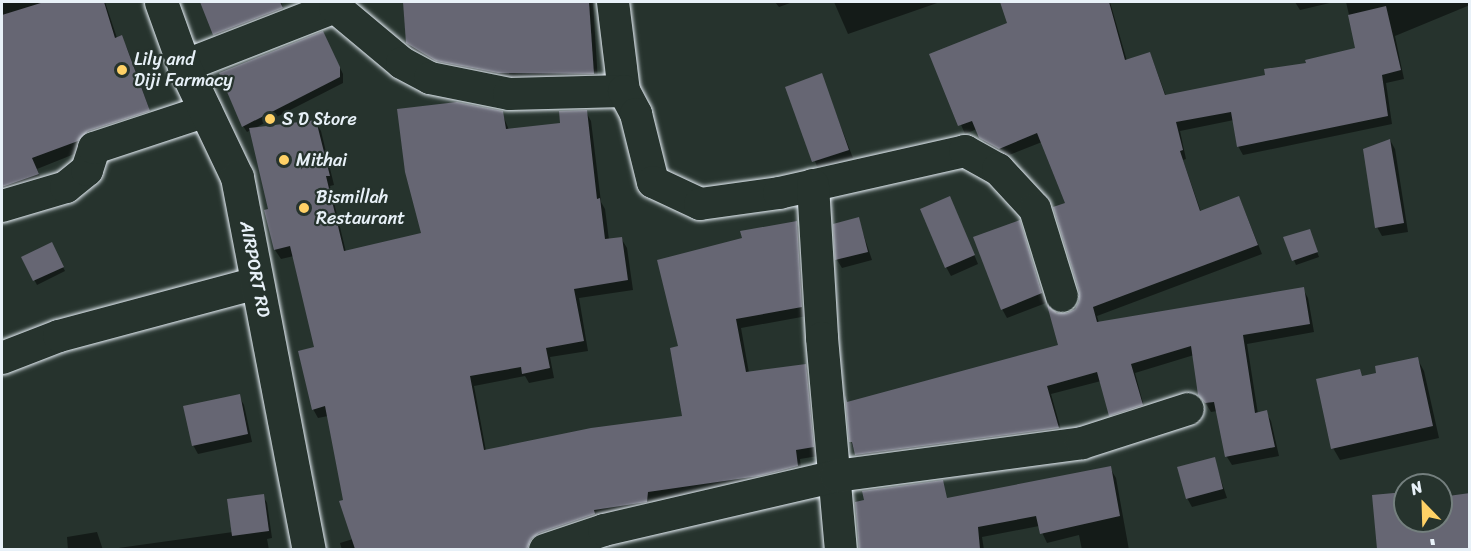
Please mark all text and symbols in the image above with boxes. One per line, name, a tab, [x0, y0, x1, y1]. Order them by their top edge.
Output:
place label: Lily and Diji Farmacy	[134, 49, 233, 92]
marker: Lily and Diji Farmacy	[115, 63, 129, 77]
place label: S D Store	[282, 108, 358, 130]
marker: S D Store	[263, 112, 277, 126]
place label: Mithai	[296, 149, 347, 171]
marker: Mithai	[277, 153, 291, 167]
place label: Bismillah Restaurant	[316, 187, 405, 230]
marker: Bismillah Restaurant	[297, 201, 311, 215]
street label: AIRPORT RD	[235, 219, 275, 319]
text: N	[1406, 472, 1427, 503]
north arrow	[1393, 473, 1453, 533]

